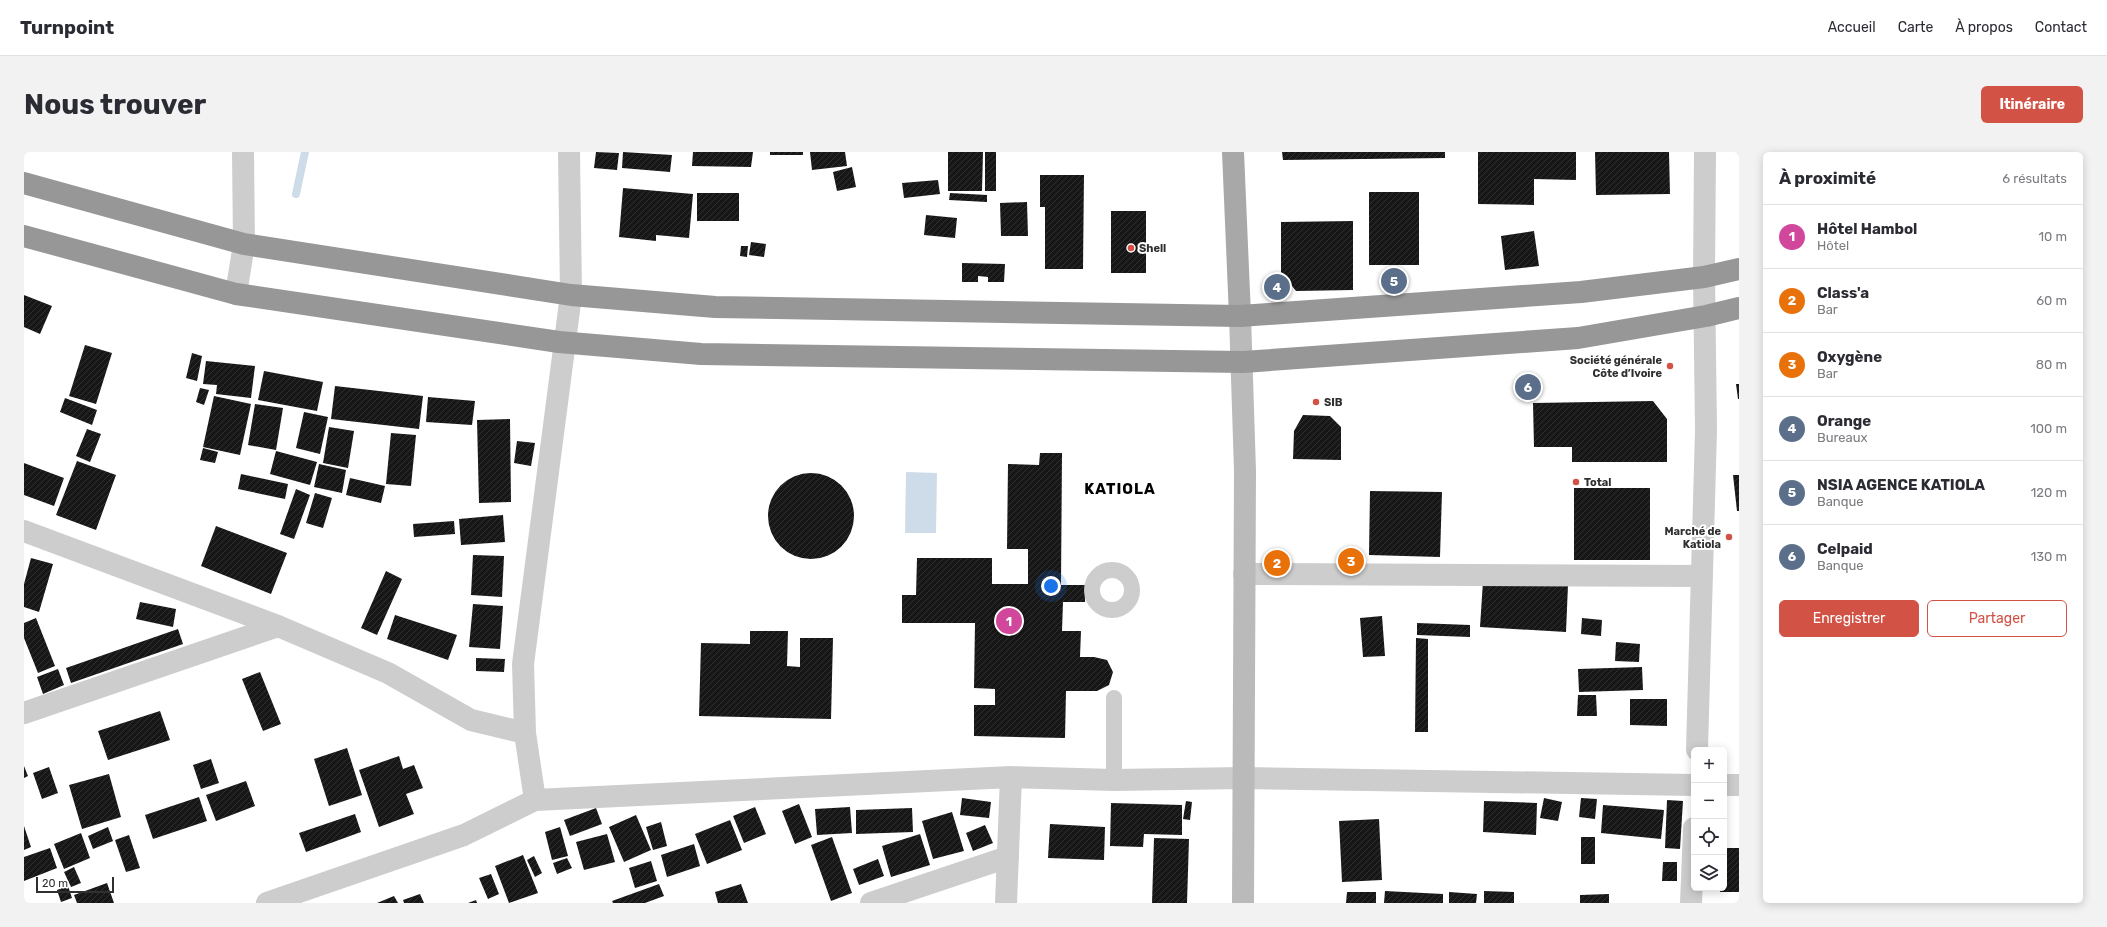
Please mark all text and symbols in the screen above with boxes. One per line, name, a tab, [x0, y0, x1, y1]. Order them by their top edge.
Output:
text: Turnpoint	[20, 16, 114, 39]
text: Accueil	[1828, 19, 1876, 36]
text: Carte	[1898, 19, 1933, 36]
text: À propos	[1955, 19, 2013, 36]
text: Contact	[2035, 19, 2087, 36]
button: Itinéraire	[1981, 86, 2083, 123]
text: Nous trouver	[24, 88, 206, 121]
text: À proximité	[1779, 168, 1876, 188]
text: 6 résultats	[2002, 171, 2067, 186]
text: Hôtel Hambol	[1817, 220, 1917, 238]
text: 1	[1789, 229, 1795, 244]
text: 10 m	[2038, 229, 2067, 244]
text: Hôtel	[1817, 238, 1849, 253]
place label: Shell	[1139, 242, 1166, 255]
marker: Shell	[1126, 243, 1136, 253]
pin: 5	[1381, 266, 1407, 296]
pin: 4	[1264, 272, 1290, 302]
text: Class'a	[1817, 284, 1869, 302]
text: 2	[1788, 293, 1796, 308]
text: 60 m	[2036, 293, 2067, 308]
text: Bar	[1817, 302, 1838, 317]
text: Oxygène	[1817, 348, 1882, 366]
place label: Société générale Côte d’Ivoire	[1570, 354, 1662, 380]
text: 3	[1788, 357, 1796, 372]
text: 80 m	[2036, 357, 2067, 372]
marker: Société générale Côte d’Ivoire	[1665, 361, 1675, 371]
text: Bar	[1817, 366, 1838, 381]
pin: 6	[1515, 372, 1541, 402]
place label: SIB	[1324, 396, 1343, 409]
marker: SIB	[1311, 397, 1321, 407]
text: Orange	[1817, 412, 1871, 430]
text: 4	[1788, 421, 1796, 436]
text: 100 m	[2030, 421, 2067, 436]
text: Bureaux	[1817, 430, 1868, 445]
place label: Total	[1584, 476, 1611, 489]
text: NSIA AGENCE KATIOLA	[1817, 476, 1985, 494]
marker: Total	[1571, 477, 1581, 487]
district label: KATIOLA	[1084, 480, 1156, 498]
text: 5	[1788, 485, 1796, 500]
text: 120 m	[2031, 485, 2067, 500]
text: Banque	[1817, 494, 1864, 509]
place label: Marché de Katiola	[1664, 525, 1721, 551]
marker: Marché de Katiola	[1724, 532, 1734, 542]
text: Celpaid	[1817, 540, 1873, 558]
pin: 3	[1338, 546, 1364, 576]
pin: 2	[1264, 548, 1290, 578]
text: 6	[1788, 549, 1796, 564]
text: 130 m	[2031, 549, 2067, 564]
text: Banque	[1817, 558, 1864, 573]
your location	[1041, 576, 1061, 596]
button: Enregistrer	[1779, 600, 1919, 637]
button: Partager	[1927, 600, 2067, 637]
pin: 1	[996, 606, 1022, 636]
map controls	[1691, 747, 1727, 891]
button: +	[1691, 747, 1727, 783]
button: −	[1691, 783, 1727, 819]
button: locate	[1691, 819, 1727, 855]
button: layers	[1691, 855, 1727, 891]
scale bar	[36, 875, 114, 894]
text: 20 m	[42, 877, 68, 890]

